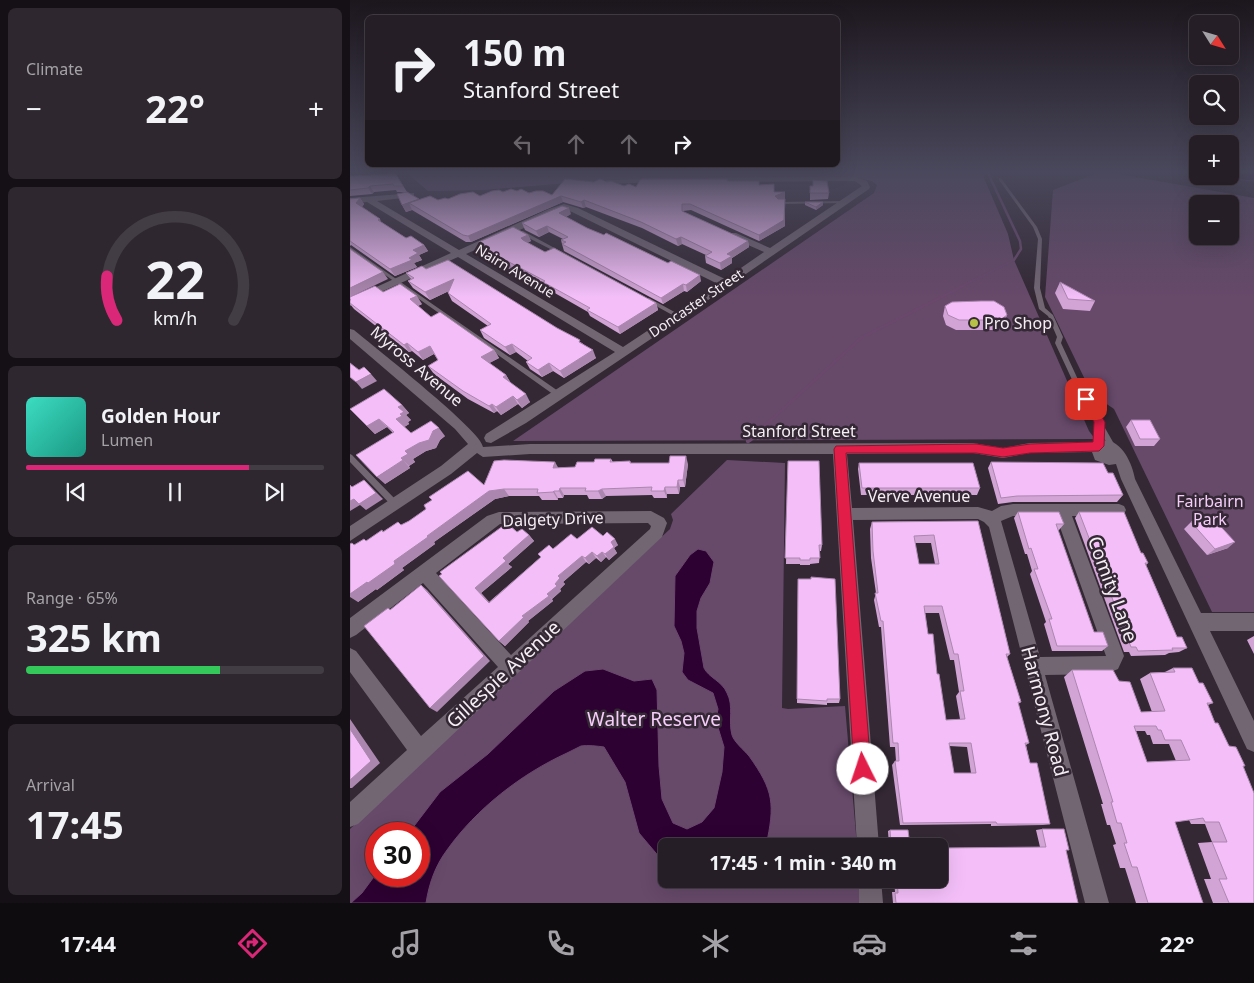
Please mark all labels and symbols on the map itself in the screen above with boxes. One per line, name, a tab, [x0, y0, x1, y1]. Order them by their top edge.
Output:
north arrow	[1189, 15, 1239, 65]
street label: Nairn Avenue	[472, 239, 559, 302]
street label: Doncaster Street	[645, 264, 747, 341]
place label: Pro Shop	[984, 312, 1052, 334]
marker: Pro Shop	[968, 317, 980, 329]
street label: Myross Avenue	[366, 321, 468, 411]
pin	[1065, 378, 1107, 420]
street label: Stanford Street	[742, 420, 856, 442]
street label: Verve Avenue	[868, 485, 970, 507]
park label: Fairbairn Park	[1176, 490, 1244, 530]
street label: Dalgety Drive	[502, 506, 604, 532]
street label: Comity Lane	[1082, 533, 1144, 645]
street label: Gillespie Avenue	[440, 614, 566, 734]
street label: Harmony Road	[1015, 643, 1075, 779]
park label: Walter Reserve	[587, 706, 721, 732]
position arrow	[836, 742, 888, 794]
speed limit sign: 30	[365, 822, 430, 887]

